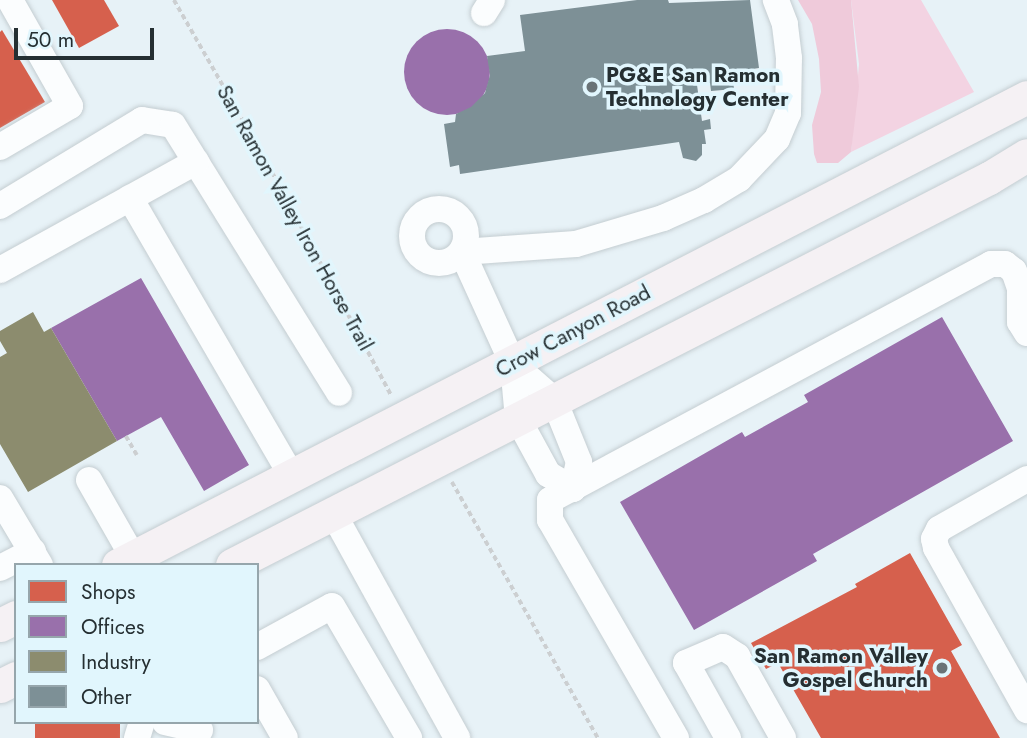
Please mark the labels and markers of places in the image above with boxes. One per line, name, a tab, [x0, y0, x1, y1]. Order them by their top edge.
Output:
place label: PG&E San Ramon Technology Center	[606, 62, 789, 112]
marker: PG&E San Ramon Technology Center	[584, 79, 600, 95]
place label: San Ramon Valley Gospel Church	[754, 643, 928, 693]
marker: San Ramon Valley Gospel Church	[934, 660, 950, 676]

